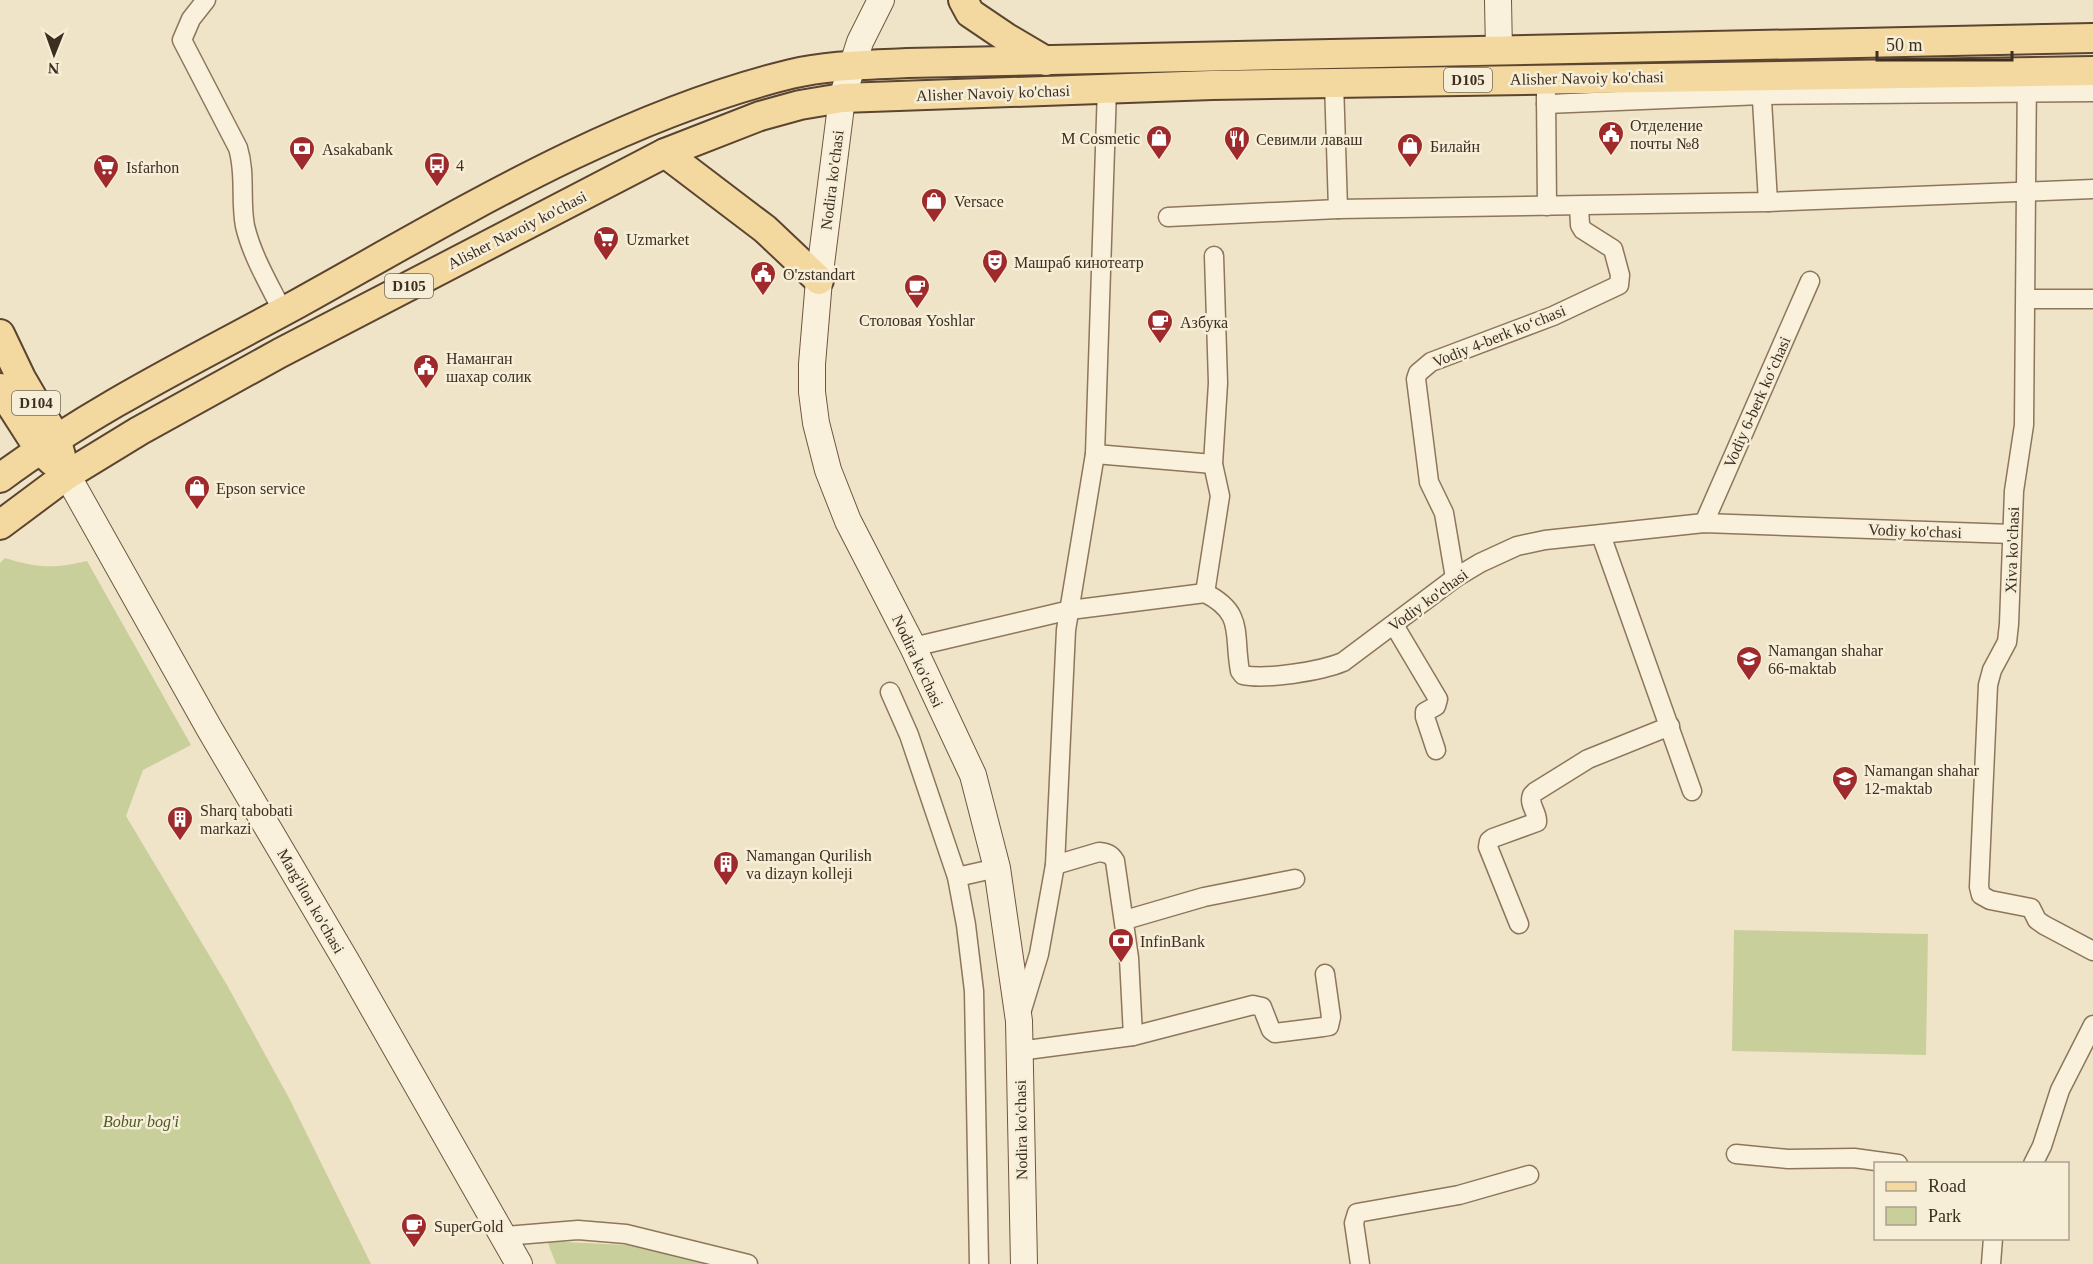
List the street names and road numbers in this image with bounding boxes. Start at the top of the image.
road number: D105 [1444,68,1492,92]
street label: Alisher Navoiy ko'chasi [1510,68,1665,89]
street label: Alisher Navoiy ko'chasi [916,82,1071,105]
street label: Nodira ko'chasi [817,129,847,231]
street label: Alisher Navoiy ko'chasi [445,187,590,273]
road number: D105 [385,274,433,298]
street label: Vodiy 4-berk koʻchasi [1430,301,1569,371]
street label: Vodiy 6-berk koʻchasi [1720,333,1795,471]
road number: D104 [12,391,60,415]
street label: Xiva ko'chasi [2002,506,2022,594]
street label: Vodiy ko'chasi [1868,521,1963,542]
street label: Vodiy ko'chasi [1385,565,1472,635]
street label: Nodira ko'chasi [889,612,947,710]
street label: Marg'ilon ko'chasi [273,846,348,957]
street label: Nodira ko'chasi [1012,1079,1030,1180]

